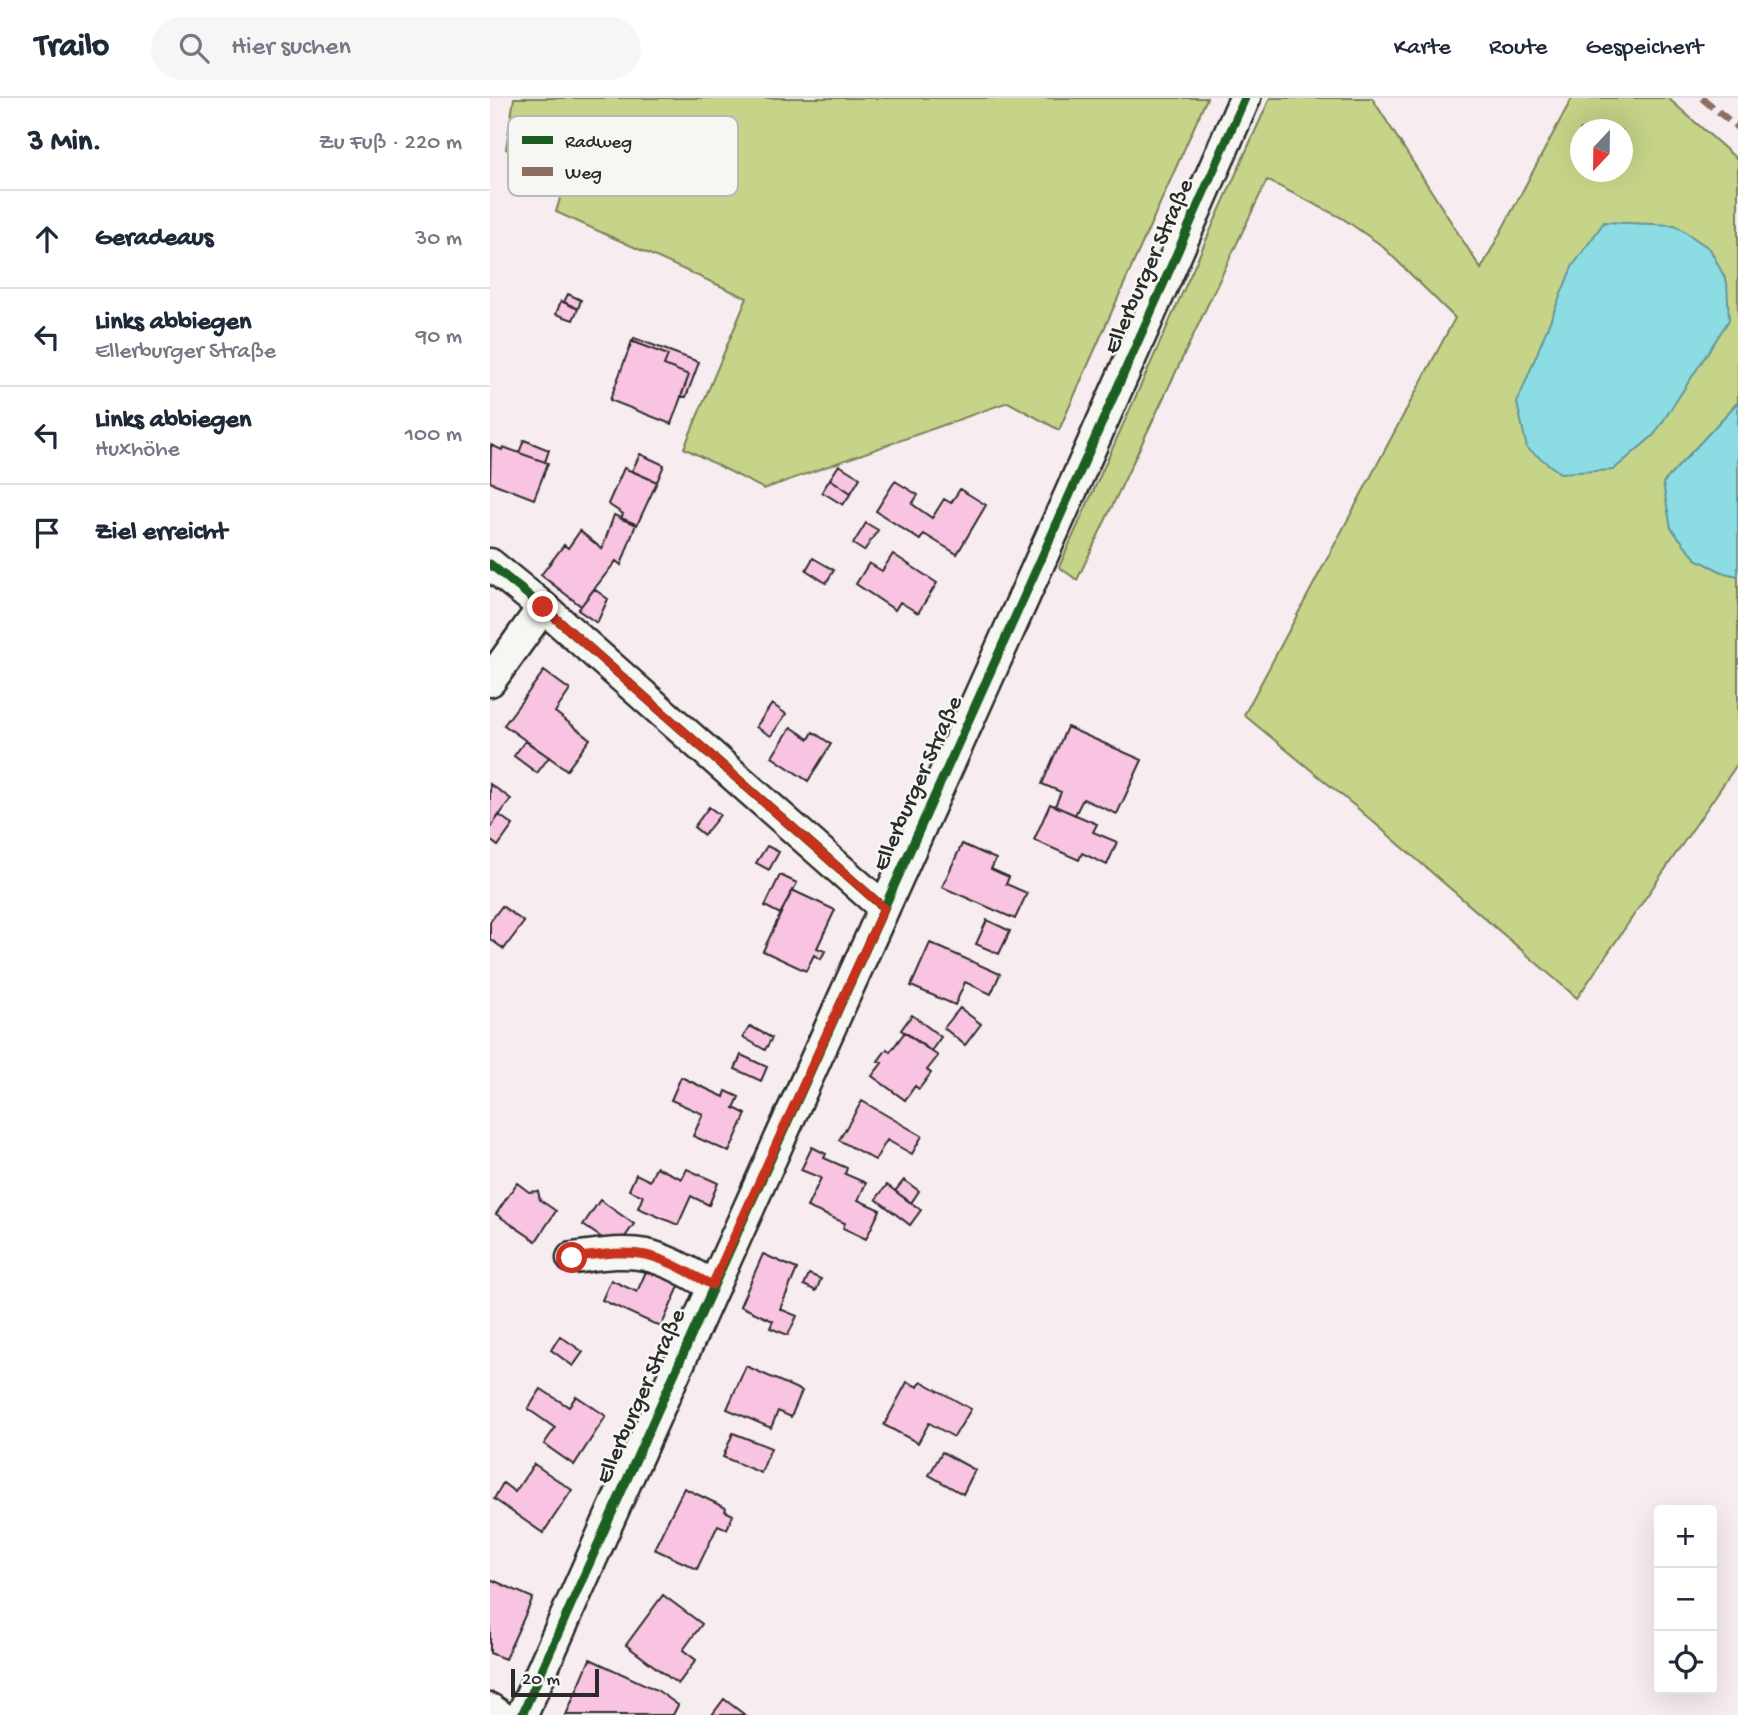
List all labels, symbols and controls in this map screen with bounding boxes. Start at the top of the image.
search box [151,17,641,80]
text: Trailo [35,29,109,67]
icon: search [175,29,213,67]
text: Hier suchen [231,33,351,64]
text: Karte [1394,34,1451,63]
text: Route [1489,34,1548,63]
text: Gespeichert [1586,34,1703,63]
legend [508,116,738,196]
north arrow [1570,119,1633,182]
text: 3 Min. [28,126,102,161]
text: Zu Fuß · 220 m [319,130,462,157]
text: Radweg [565,132,632,155]
text: Weg [565,163,602,186]
street label: Ellerburger Straße [1098,174,1202,359]
icon: ahead [28,220,66,258]
text: Geradeaus [95,224,213,255]
text: 30 m [415,226,462,253]
text: Links abbiegen [95,308,251,339]
icon: left [28,318,66,356]
text: 90 m [416,324,462,351]
text: Ellerburger Straße [95,339,276,366]
text: Links abbiegen [95,406,251,437]
icon: left [28,416,66,454]
text: 100 m [405,422,462,449]
text: Huxhöhe [95,437,180,464]
icon: arrive [28,514,66,552]
text: Ziel erreicht [95,518,227,549]
route end [527,591,558,622]
street label: Ellerburger Straße [867,691,971,876]
route start [556,1242,587,1273]
street label: Ellerburger Straße [590,1304,694,1489]
map controls [1654,1505,1717,1694]
button: + [1654,1505,1717,1568]
button: − [1654,1568,1717,1631]
button: locate [1654,1631,1717,1694]
scale bar [511,1666,598,1698]
text: 20 m [522,1669,560,1692]

